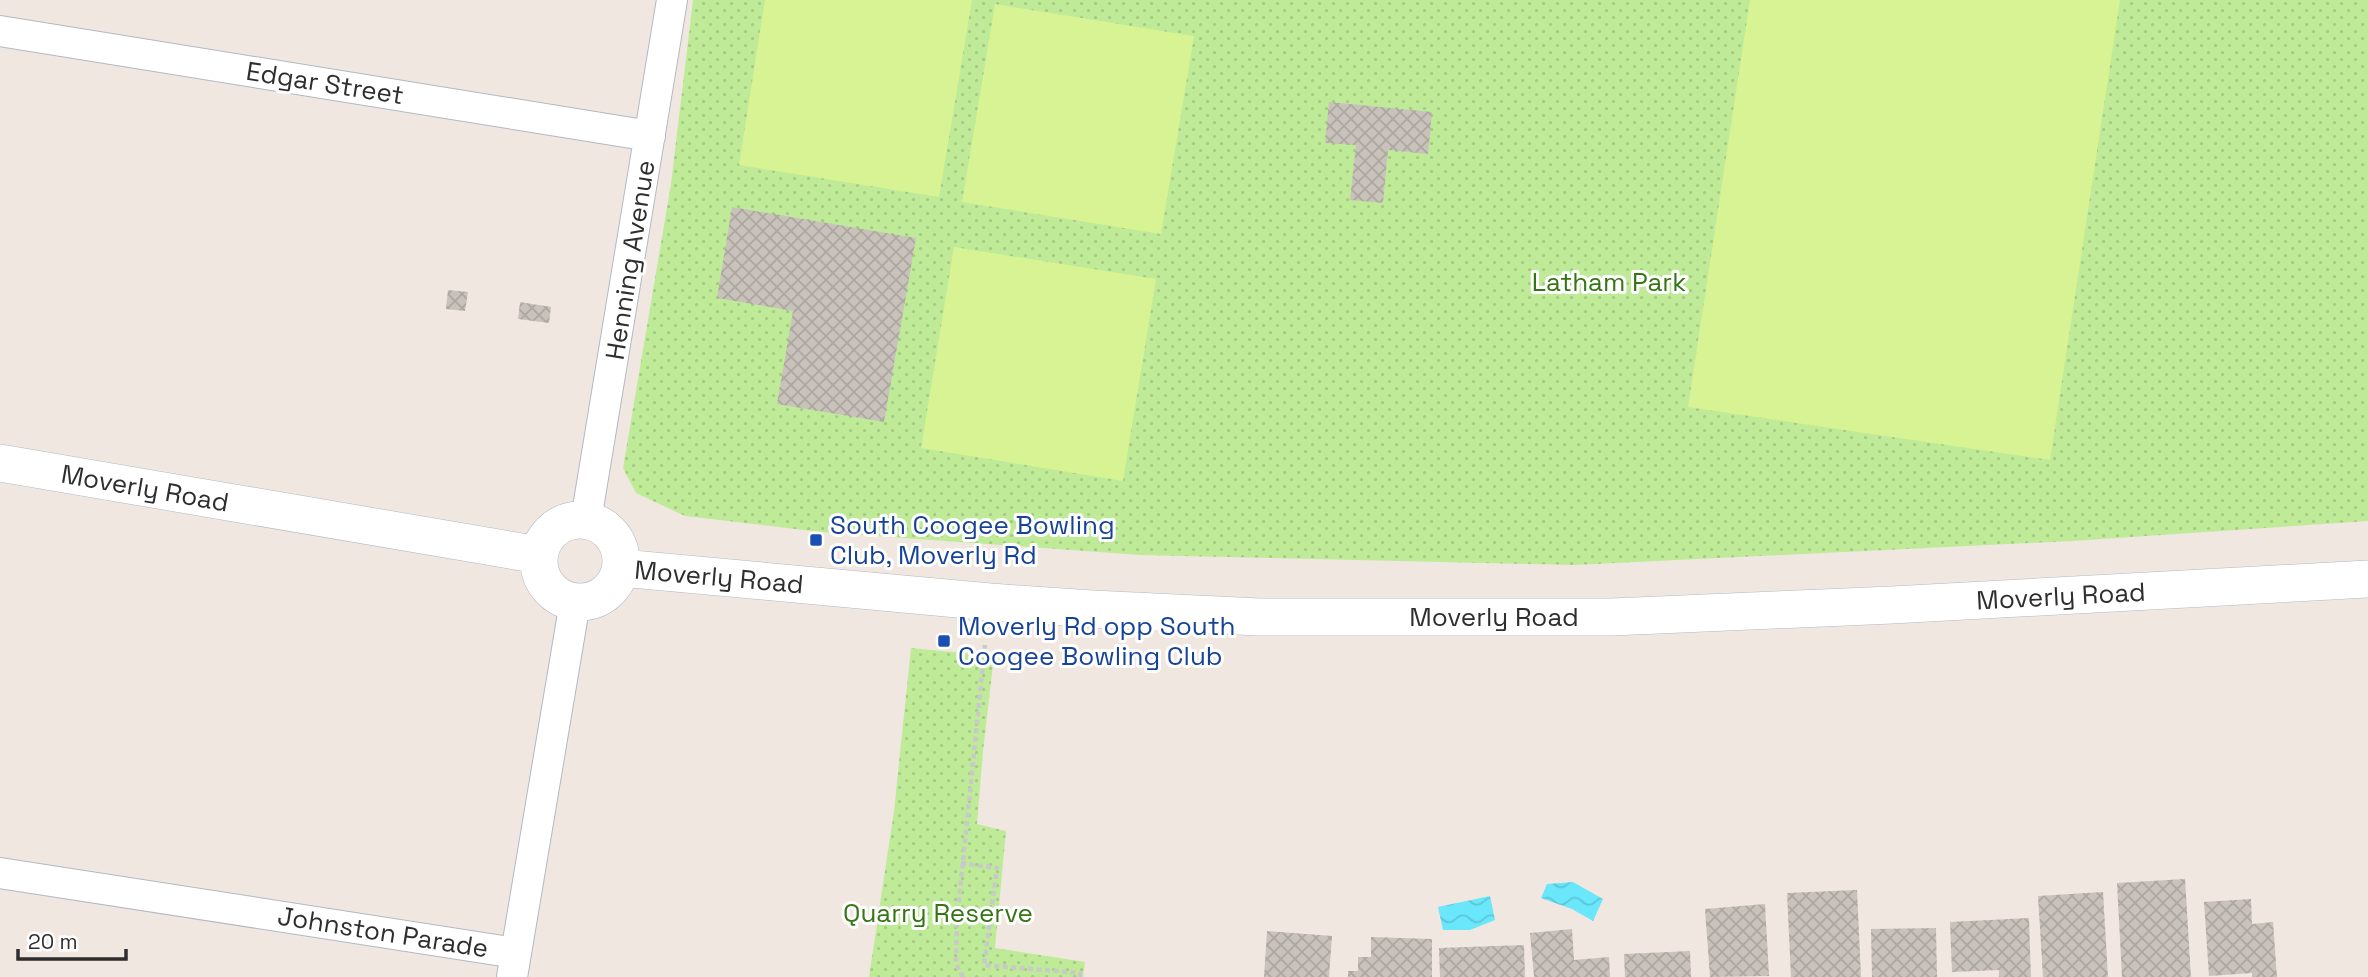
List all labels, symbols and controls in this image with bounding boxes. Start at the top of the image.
street label: Edgar Street [244,54,406,112]
street label: Henning Avenue [597,158,663,362]
park label: Latham Park [1532,265,1686,299]
street label: Moverly Road [59,457,231,519]
place label: South Coogee Bowling Club, Moverly Rd [830,508,1115,572]
marker: South Coogee Bowling Club, Moverly Rd [808,532,824,548]
street label: Moverly Road [633,553,805,601]
street label: Moverly Road [1975,575,2147,617]
street label: Moverly Road [1409,600,1579,634]
place label: Moverly Rd opp South Coogee Bowling Club [958,609,1236,673]
marker: Moverly Rd opp South Coogee Bowling Club [936,633,952,649]
park label: Quarry Reserve [843,896,1033,930]
street label: Johnston Parade [275,899,491,965]
scale bar [18,918,126,962]
text: 20 m [28,928,78,955]

